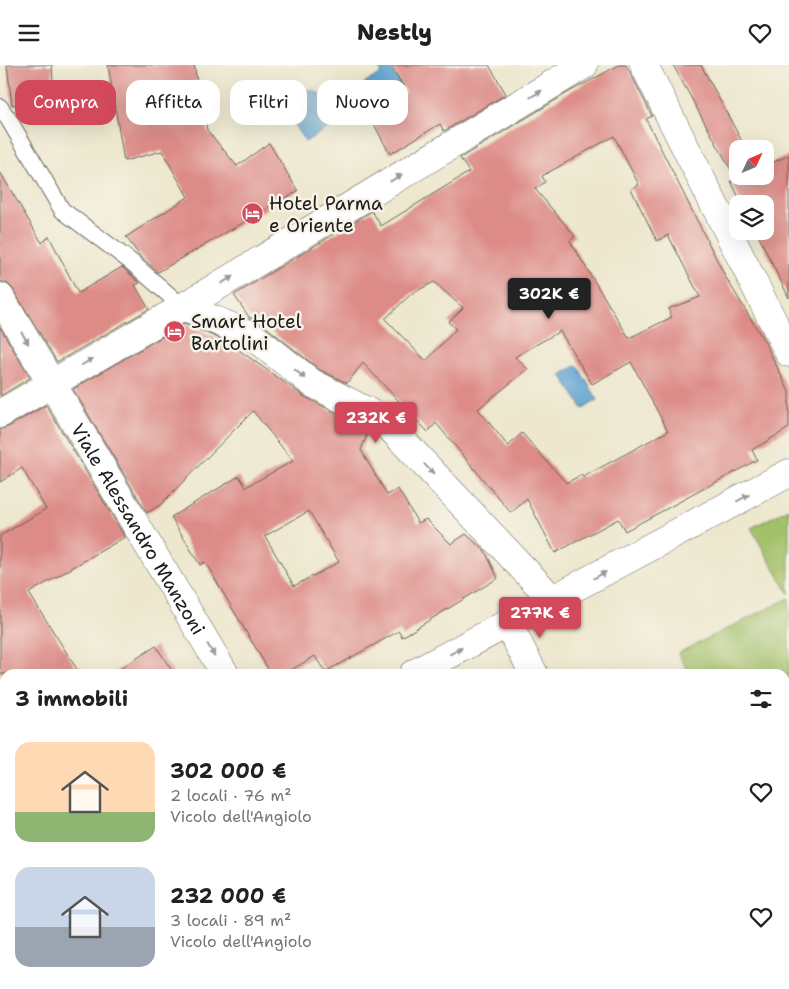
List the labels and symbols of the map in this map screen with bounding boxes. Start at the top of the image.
one-way arrow [529,90,542,99]
north arrow [729,140,774,185]
one-way arrow [390,173,403,182]
place label: Hotel Parma e Oriente [269,191,383,238]
hotel icon: Hotel Parma e Oriente [241,202,265,226]
one-way arrow [221,275,234,284]
pin: 302K € [508,277,590,320]
place label: Smart Hotel Bartolini [191,309,302,356]
hotel icon: Smart Hotel Bartolini [163,320,187,344]
one-way arrow [21,332,30,345]
one-way arrow [81,358,94,367]
one-way arrow [293,368,306,379]
pin: 232K € [335,401,417,444]
street label: Viale Alessandro Manzoni [65,419,211,640]
one-way arrow [423,463,435,475]
one-way arrow [736,494,750,502]
one-way arrow [593,570,606,579]
pin: 277K € [499,597,581,639]
one-way arrow [207,644,216,657]
one-way arrow [449,647,464,655]

